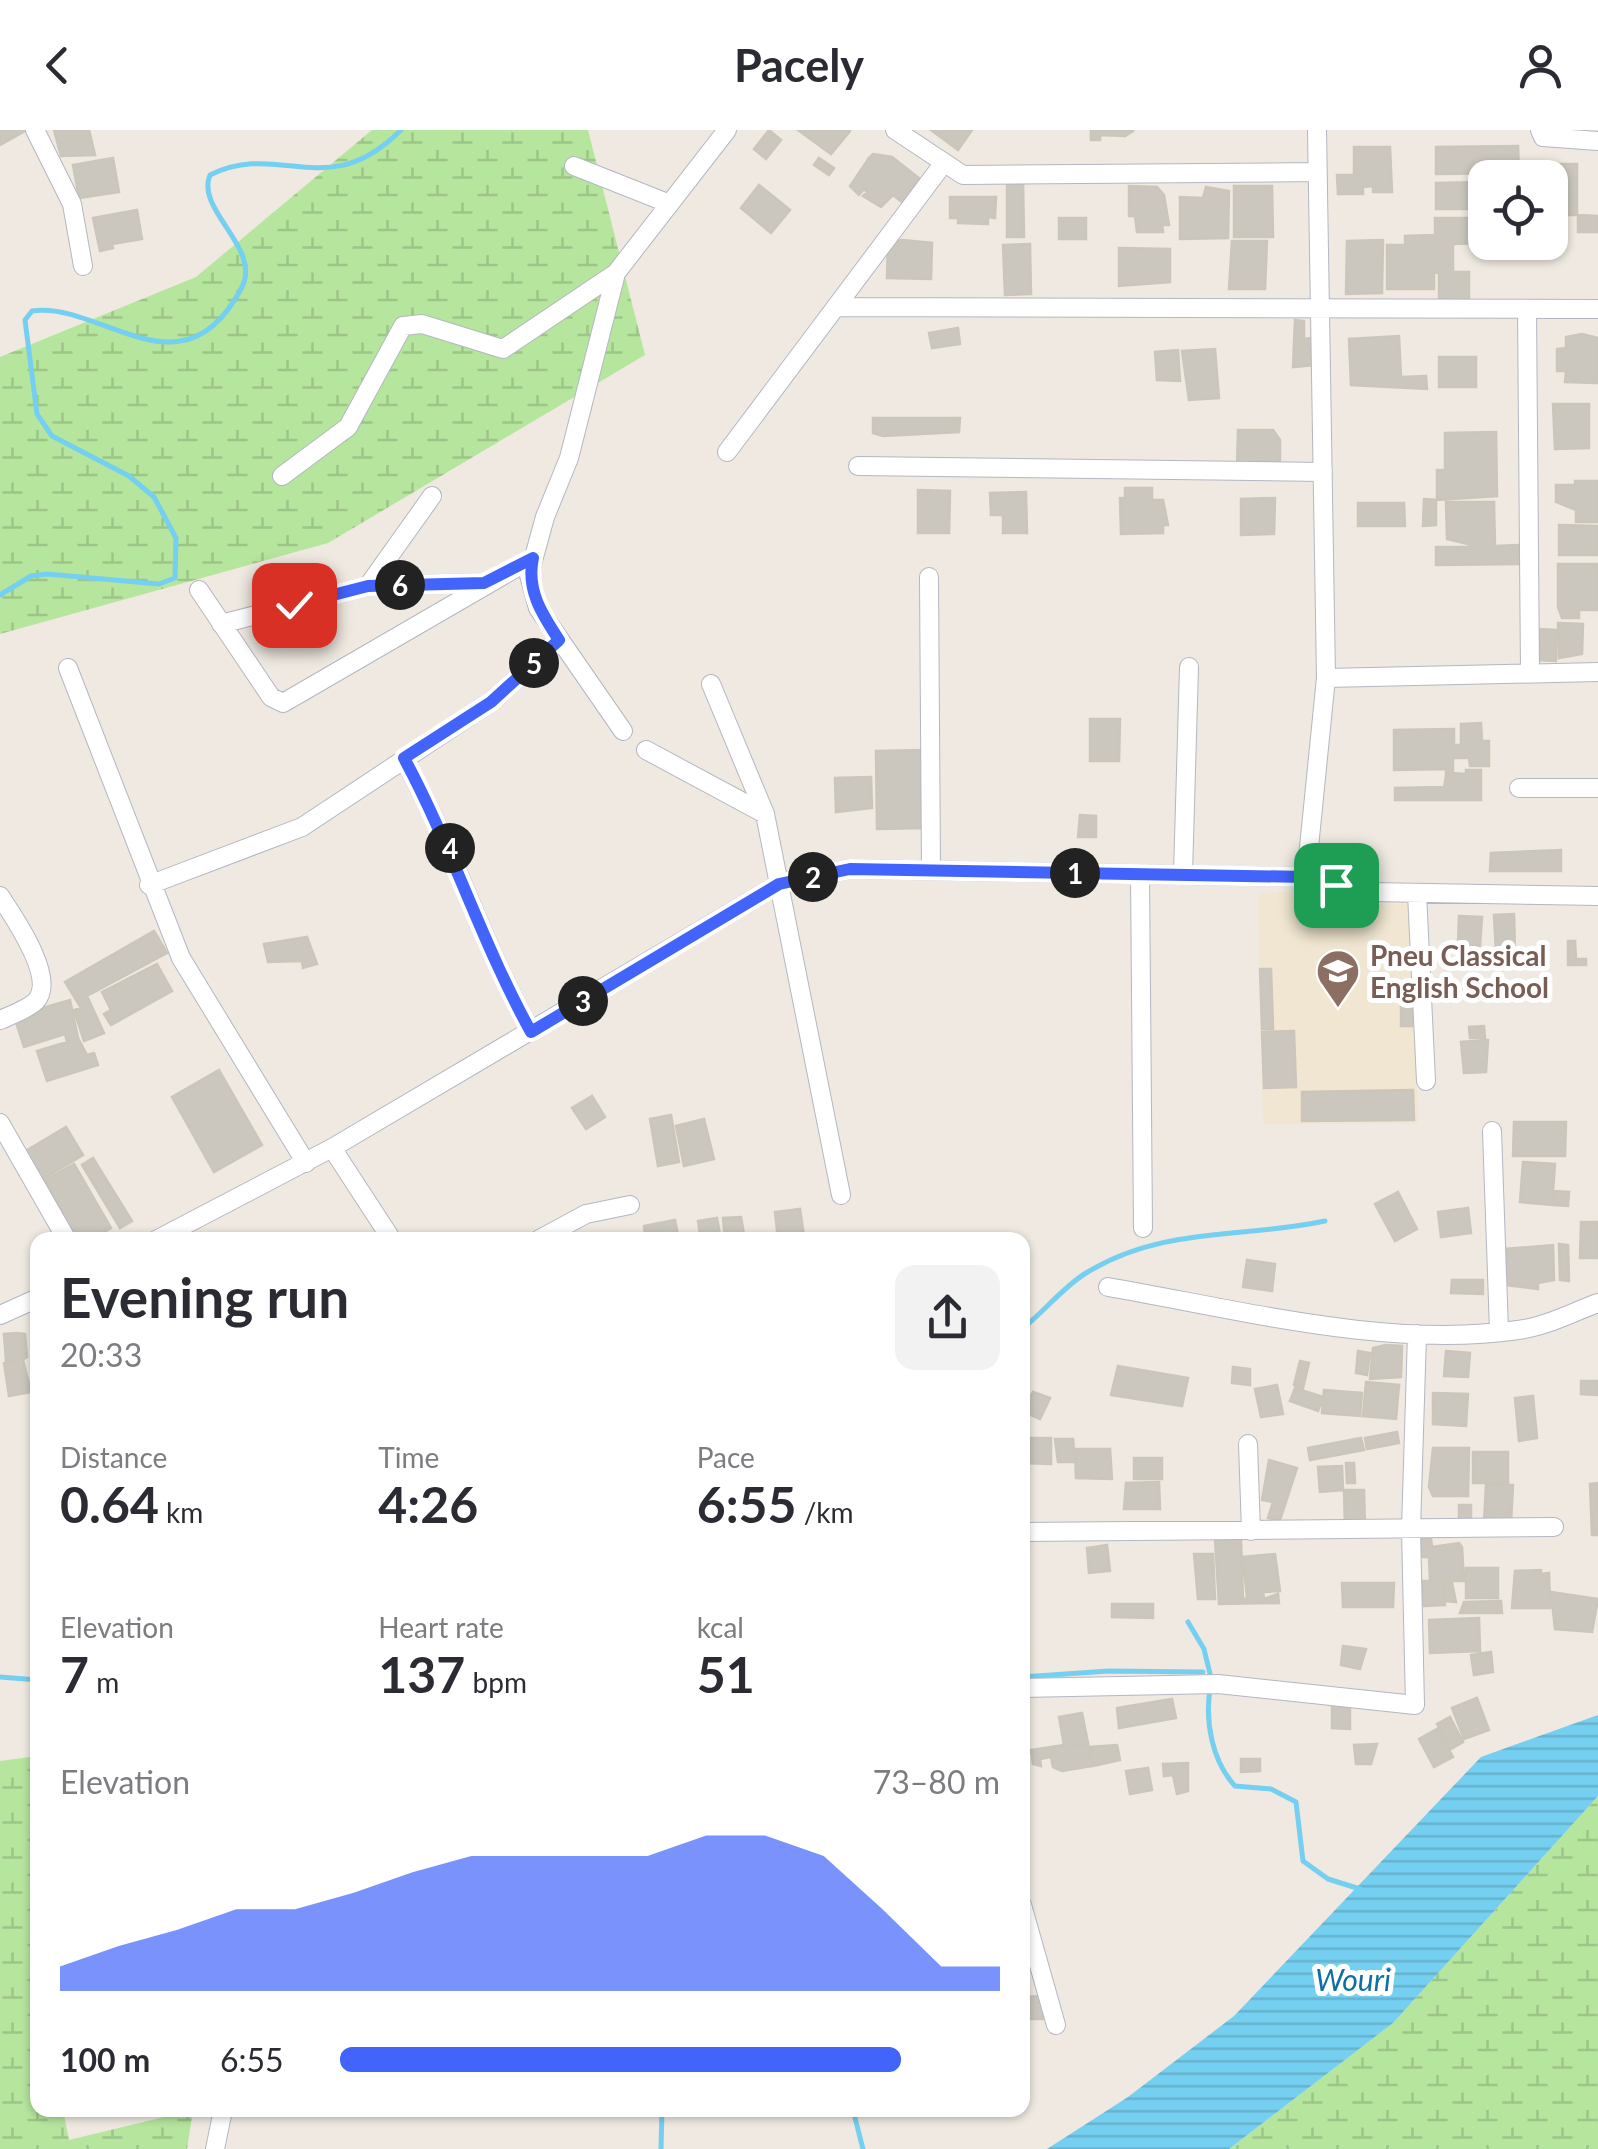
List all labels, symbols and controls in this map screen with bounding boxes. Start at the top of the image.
icon: back [30,38,85,93]
text: Pacely [734,38,864,92]
icon: person [1513,38,1568,93]
map controls [1468,160,1568,260]
button: locate [1468,160,1568,260]
pin: 6 [375,560,425,610]
pin [252,563,337,648]
text: 6 [392,568,408,602]
icon: check [267,578,322,633]
pin: 5 [509,638,559,688]
text: 5 [526,646,542,680]
pin: 4 [425,823,475,873]
text: 4 [442,831,458,865]
pin [1294,843,1379,928]
pin: 1 [1050,848,1100,898]
pin: 2 [788,852,838,902]
text: 1 [1067,856,1083,890]
icon: arrive [1309,858,1364,913]
text: 2 [805,860,821,894]
place label: Pneu Classical English School [1370,938,1549,1004]
school or university icon: Pneu Classical English School [1315,948,1361,1009]
pin: 3 [558,976,608,1026]
text: 3 [575,984,591,1018]
text: Evening run [60,1264,349,1330]
button: share [895,1265,1000,1370]
text: 20:33 [60,1335,142,1374]
text: Distance [60,1440,167,1474]
text: Time [378,1440,439,1474]
text: Pace [697,1440,755,1474]
text: 0.64 [60,1474,159,1534]
text: 4:26 [378,1474,478,1534]
text: 6:55 [697,1474,797,1534]
text: km [159,1495,203,1529]
text: /km [797,1495,854,1529]
text: Elevation [60,1610,174,1644]
text: Heart rate [378,1610,504,1644]
text: kcal [697,1610,744,1644]
text: 7 [60,1644,89,1704]
text: 137 [378,1644,465,1704]
text: 51 [697,1644,755,1704]
text: m [89,1665,119,1699]
text: bpm [465,1665,527,1699]
text: Elevation [60,1762,190,1801]
text: 73–80 m [873,1762,1000,1801]
water label: Wouri [1315,1961,1391,1997]
text: 100 m [60,2040,150,2079]
text: 6:55 [220,2040,284,2079]

